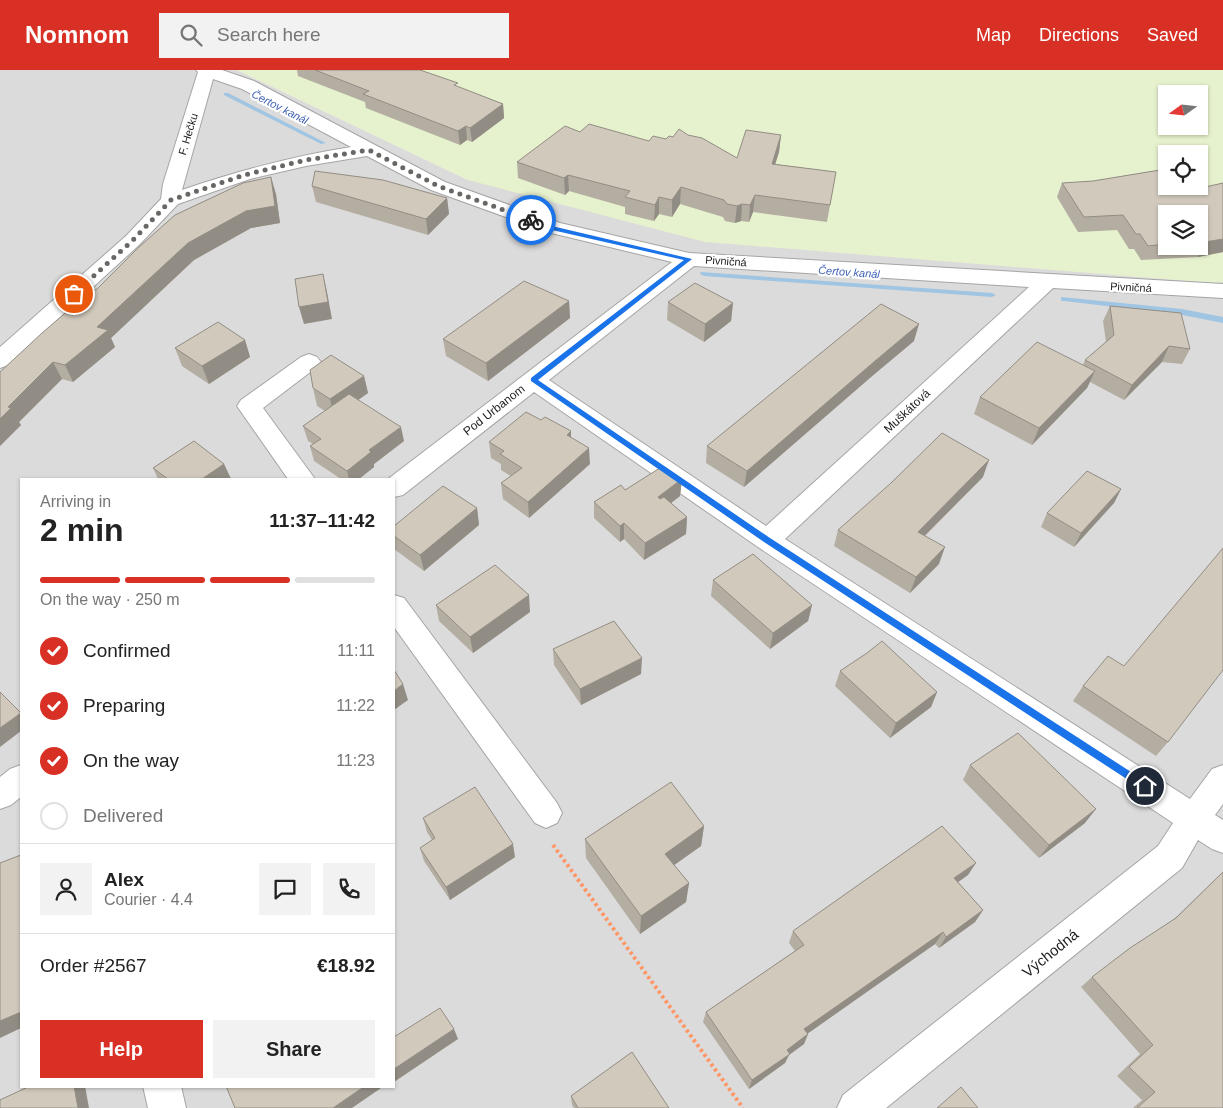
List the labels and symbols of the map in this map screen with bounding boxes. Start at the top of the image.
north arrow [1158,85,1208,135]
water label: Čertov kanál [250,88,311,127]
street label: F. Hečku [176,112,200,156]
courier [506,195,556,245]
street label: Pivničná [705,254,748,268]
water label: Čertov kanál [818,264,881,280]
pin [53,273,95,315]
street label: Pivničná [1110,280,1153,294]
street label: Pod Urbanom [461,382,527,438]
street label: Muškátová [881,386,933,436]
pin [1124,765,1166,807]
street label: Východná [1019,925,1082,981]

